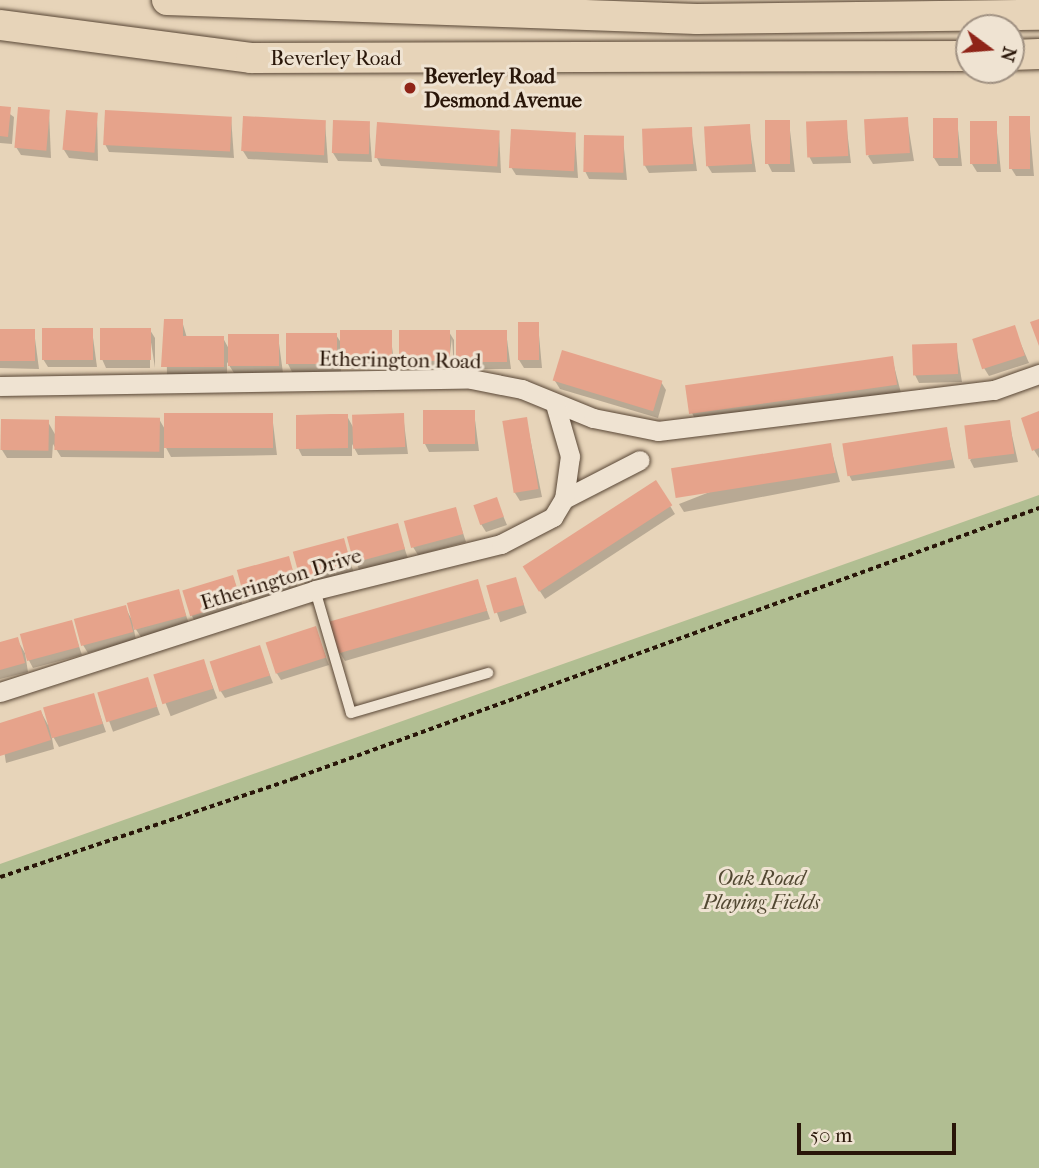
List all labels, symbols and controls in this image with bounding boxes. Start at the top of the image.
north arrow [955,14,1025,84]
text: N [996,44,1021,64]
street label: Beverley Road [270,45,402,71]
place label: Beverley Road Desmond Avenue [424,63,582,113]
marker: Beverley Road Desmond Avenue [402,80,418,96]
street label: Etherington Road [318,346,482,374]
street label: Etherington Drive [197,543,365,615]
park label: Oak Road Playing Fields [702,865,820,915]
scale bar [801,1108,960,1152]
text: 50 m [810,1123,853,1147]

